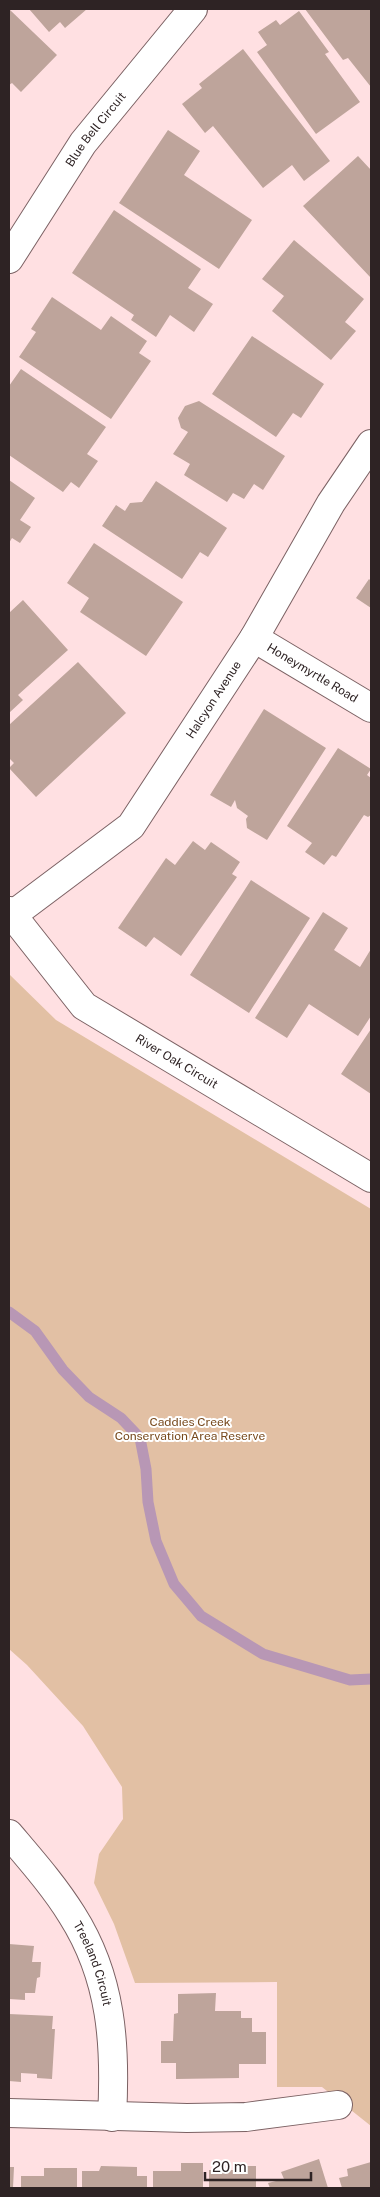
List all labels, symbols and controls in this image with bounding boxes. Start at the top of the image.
street label: Blue Bell Circuit [63,89,129,169]
street label: Honeymyrtle Road [264,640,360,705]
street label: Halcyon Avenue [183,658,244,741]
street label: River Oak Circuit [133,1031,221,1092]
park label: Caddies Creek Conservation Area Reserve [115,1415,266,1443]
street label: Treeland Circuit [70,1919,114,2007]
scale bar [205,2150,311,2182]
text: 20 m [212,2158,247,2175]

